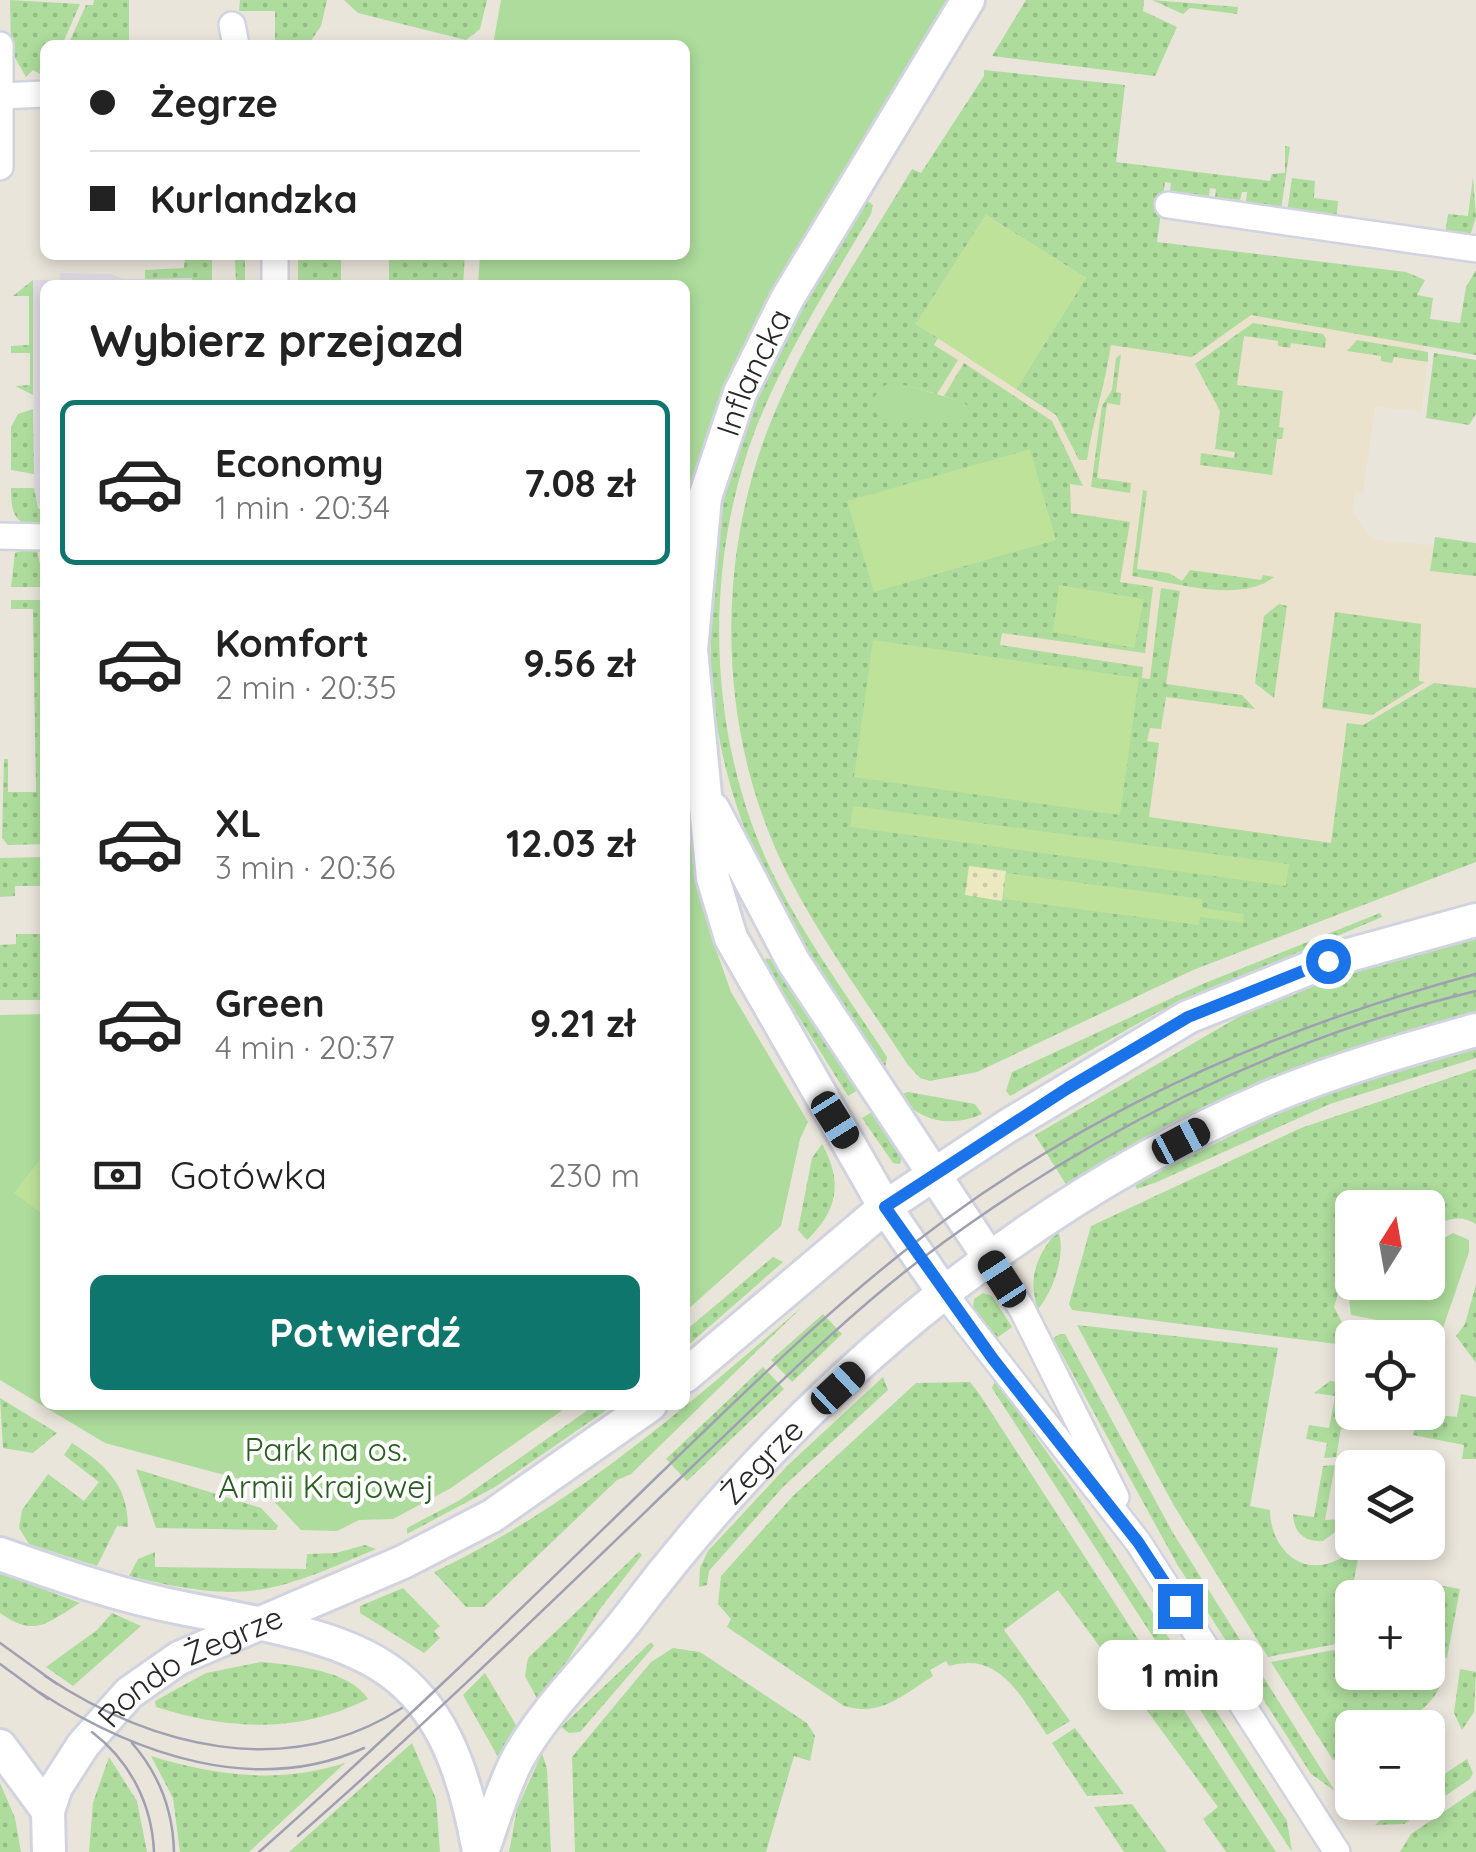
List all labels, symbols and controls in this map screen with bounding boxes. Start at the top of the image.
text: Żegrze [150,79,278,127]
text: Kurlandzka [150,175,358,223]
street label: Inflancka [707,302,799,441]
text: Wybierz przejazd [90,312,464,368]
icon: car [95,438,185,528]
text: Economy [215,439,384,487]
text: 7.08 zł [524,459,635,507]
text: 1 min · 20:34 [215,487,390,527]
icon: car [95,618,185,708]
text: Komfort [215,619,369,667]
text: 9.56 zł [523,639,635,687]
text: 2 min · 20:35 [215,667,397,707]
icon: car [95,798,185,888]
text: XL [215,799,261,847]
text: 12.03 zł [506,819,635,867]
text: 3 min · 20:36 [215,847,395,887]
route start [1306,939,1351,984]
icon: car [95,978,185,1068]
text: Green [215,979,325,1027]
text: 9.21 zł [530,999,635,1047]
text: 4 min · 20:37 [215,1027,395,1067]
car [806,1087,864,1153]
car [1147,1114,1215,1168]
icon: cash [90,1148,145,1203]
text: Gotówka [170,1151,327,1199]
text: 230 m [549,1155,640,1195]
north arrow [1335,1190,1445,1300]
map controls [1335,1190,1445,1820]
car [973,1246,1031,1312]
button: Potwierdź [90,1275,640,1390]
button: locate [1335,1320,1445,1430]
car [806,1357,870,1419]
street label: Żegrze [711,1409,811,1512]
park label: Park na os. Armii Krajowej [218,1429,434,1506]
button: layers [1335,1450,1445,1560]
button: + [1335,1580,1445,1690]
route end [1158,1584,1203,1629]
street label: Rondo Żegrze [88,1596,289,1735]
callout: 1 min [1098,1641,1262,1711]
text: 1 min [1142,1655,1219,1695]
button: − [1335,1710,1445,1820]

